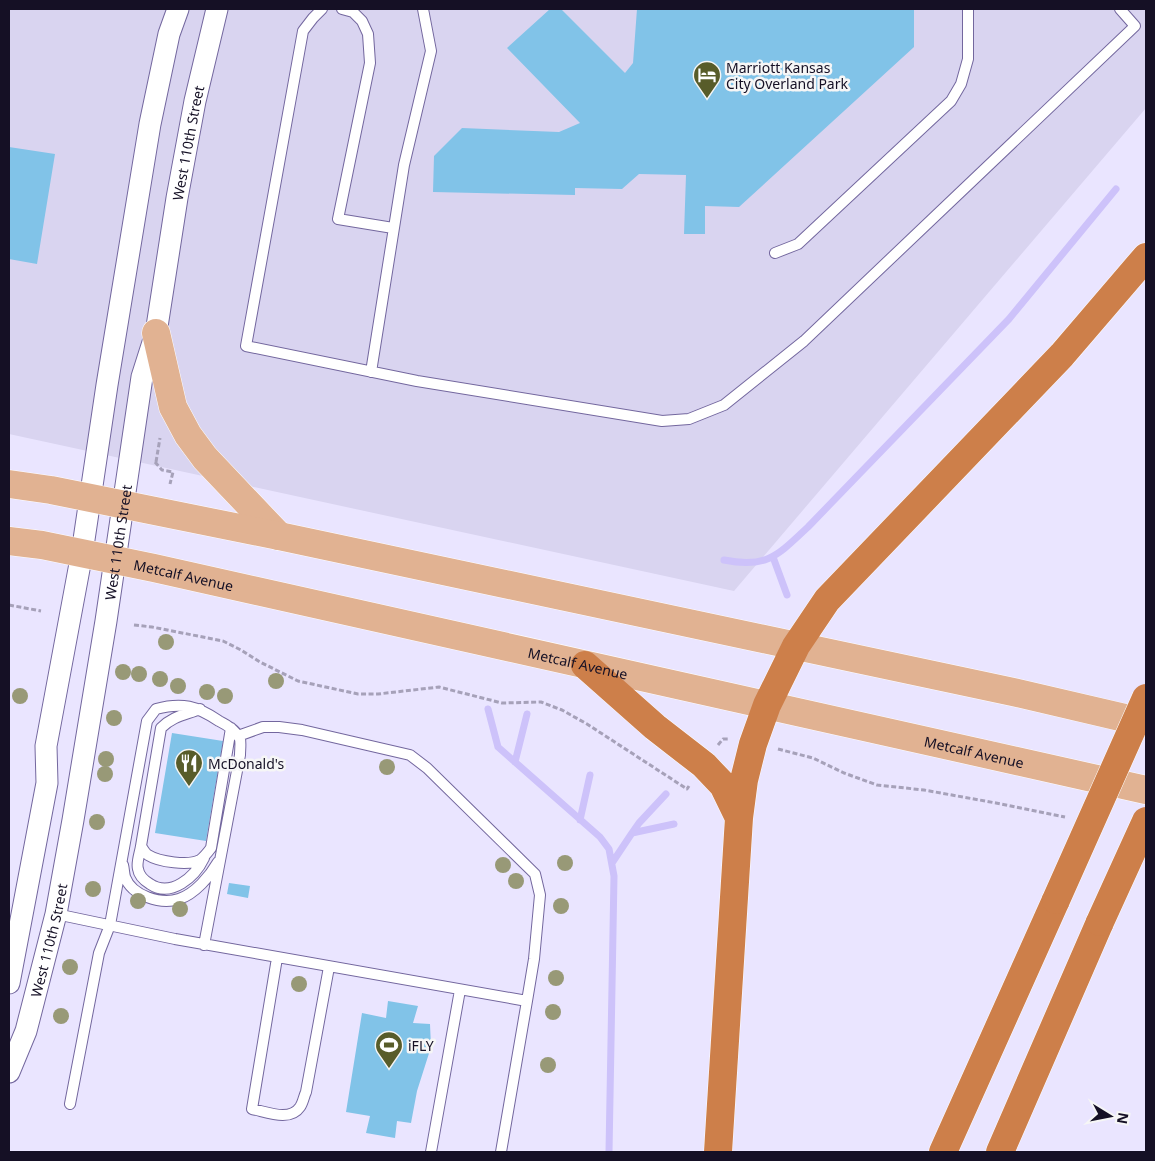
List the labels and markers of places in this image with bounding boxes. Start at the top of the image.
place label: Marriott Kansas City Overland Park [726,58,848,93]
hotel icon: Marriott Kansas City Overland Park [692,60,722,99]
restaurant icon: McDonald's [174,748,204,787]
place label: McDonald's [208,754,285,773]
sports icon: iFLY [374,1030,404,1069]
place label: iFLY [408,1036,434,1055]

